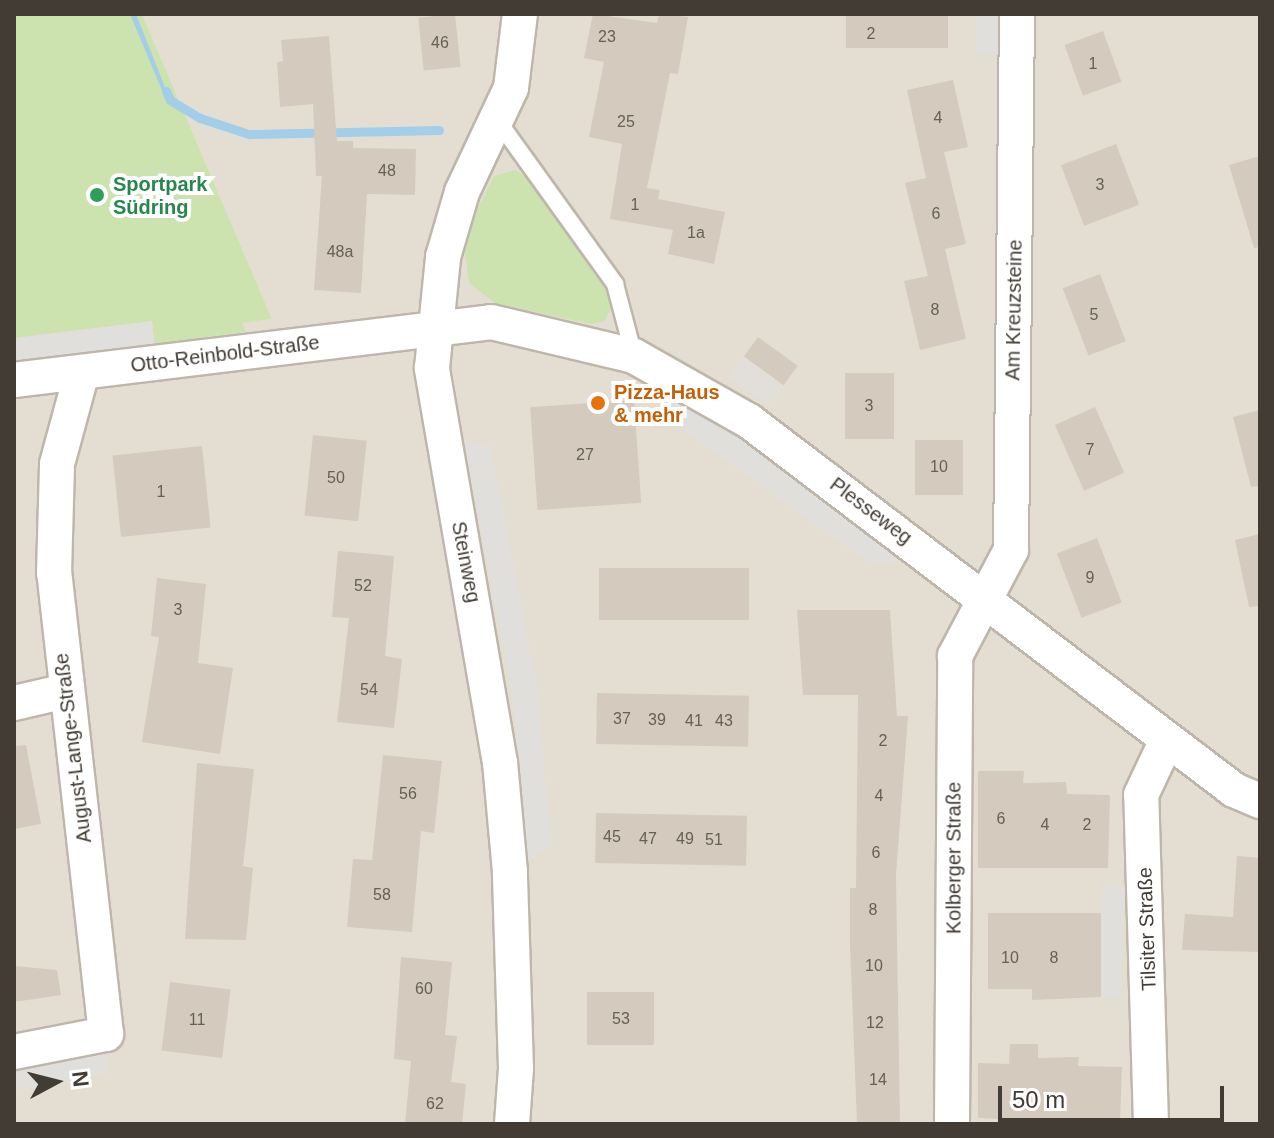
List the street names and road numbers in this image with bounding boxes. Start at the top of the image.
street label: Am Kreuzsteine [1001,239,1027,381]
street label: Otto-Reinbold-Straße [129,331,321,377]
street label: Plesseweg [825,472,917,550]
street label: Steinweg [446,519,486,605]
street label: August-Lange-Straße [49,652,97,844]
street label: Kolberger Straße [942,782,966,934]
street label: Tilsiter Straße [1133,867,1161,991]

